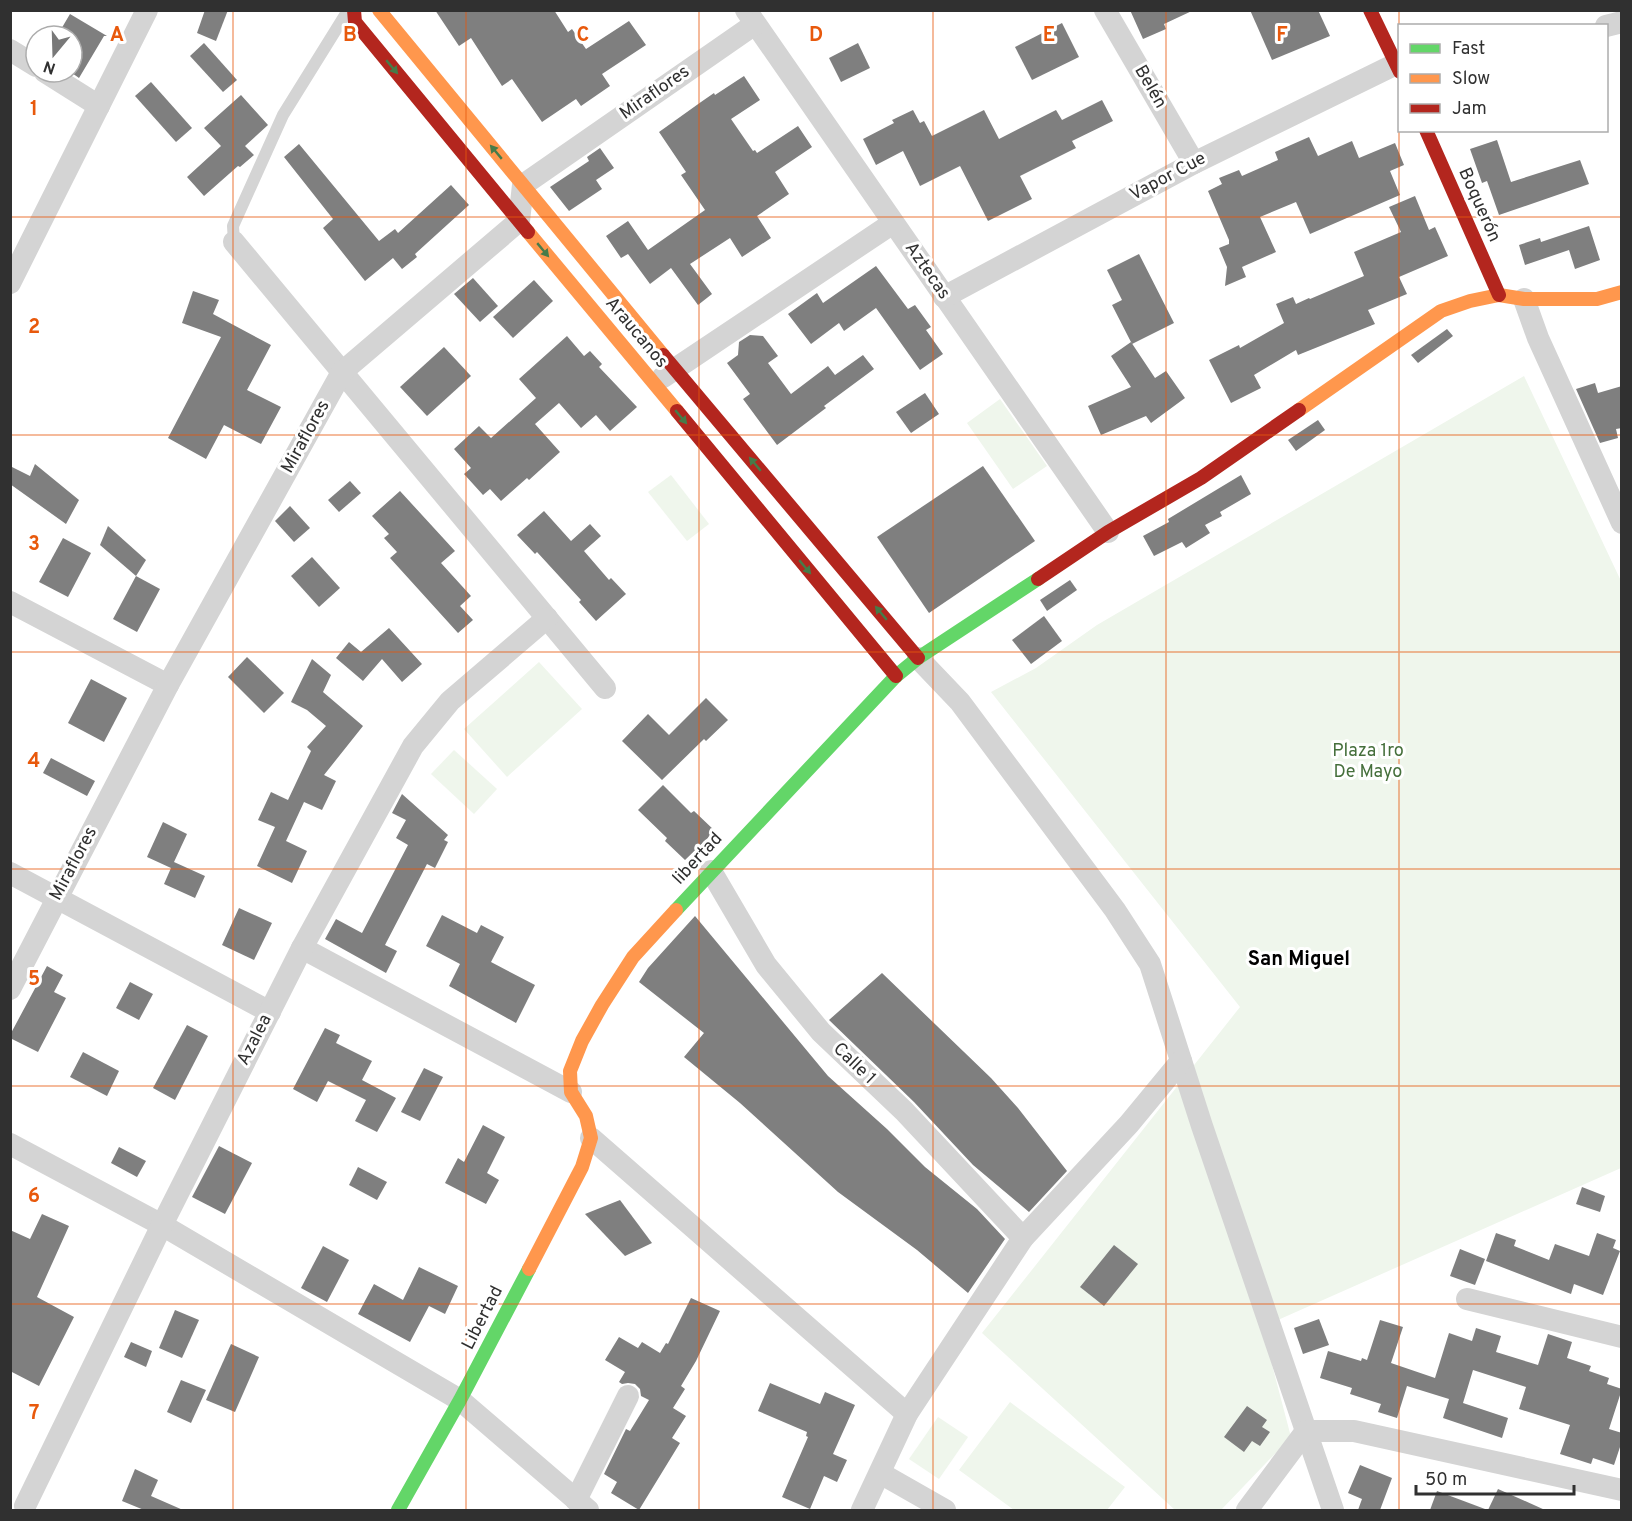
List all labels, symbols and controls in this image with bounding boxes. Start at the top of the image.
text: A [110,23,124,49]
text: B [343,23,357,49]
text: C [577,23,589,49]
text: D [809,23,823,49]
text: E [1043,23,1055,49]
text: F [1276,23,1288,49]
north arrow [24,24,84,84]
legend [1398,24,1608,132]
text: Fast [1452,38,1485,61]
text: N [41,55,58,78]
one-way arrow [386,59,399,75]
street label: Miraflores [616,61,694,125]
street label: Belén [1128,61,1172,113]
text: Slow [1452,68,1490,91]
text: 1 [30,97,38,123]
text: Jam [1452,98,1487,121]
one-way arrow [491,145,503,160]
street label: Vapor Cue [1126,147,1210,207]
street label: Boquerón [1452,164,1506,246]
street label: Aztecas [899,238,955,304]
one-way arrow [537,242,550,258]
street label: Araucanos [600,293,672,373]
text: 2 [28,315,40,341]
street label: Miraflores [276,396,336,478]
one-way arrow [674,409,687,424]
one-way arrow [749,457,762,472]
text: 3 [28,532,40,558]
one-way arrow [799,559,812,575]
one-way arrow [874,605,887,621]
park label: Plaza 1ro De Mayo [1332,740,1404,784]
text: 4 [28,749,40,775]
street label: Miraflores [45,823,103,905]
street label: libertad [668,828,728,890]
district label: San Miguel [1248,947,1350,973]
text: 5 [28,967,40,993]
street label: Azalea [232,1010,278,1070]
street label: Calle 1 [828,1038,880,1090]
text: 6 [28,1184,40,1210]
street label: Libertad [457,1282,509,1354]
text: 7 [29,1401,39,1427]
scale bar [1416,1458,1574,1496]
text: 50 m [1425,1469,1467,1492]

